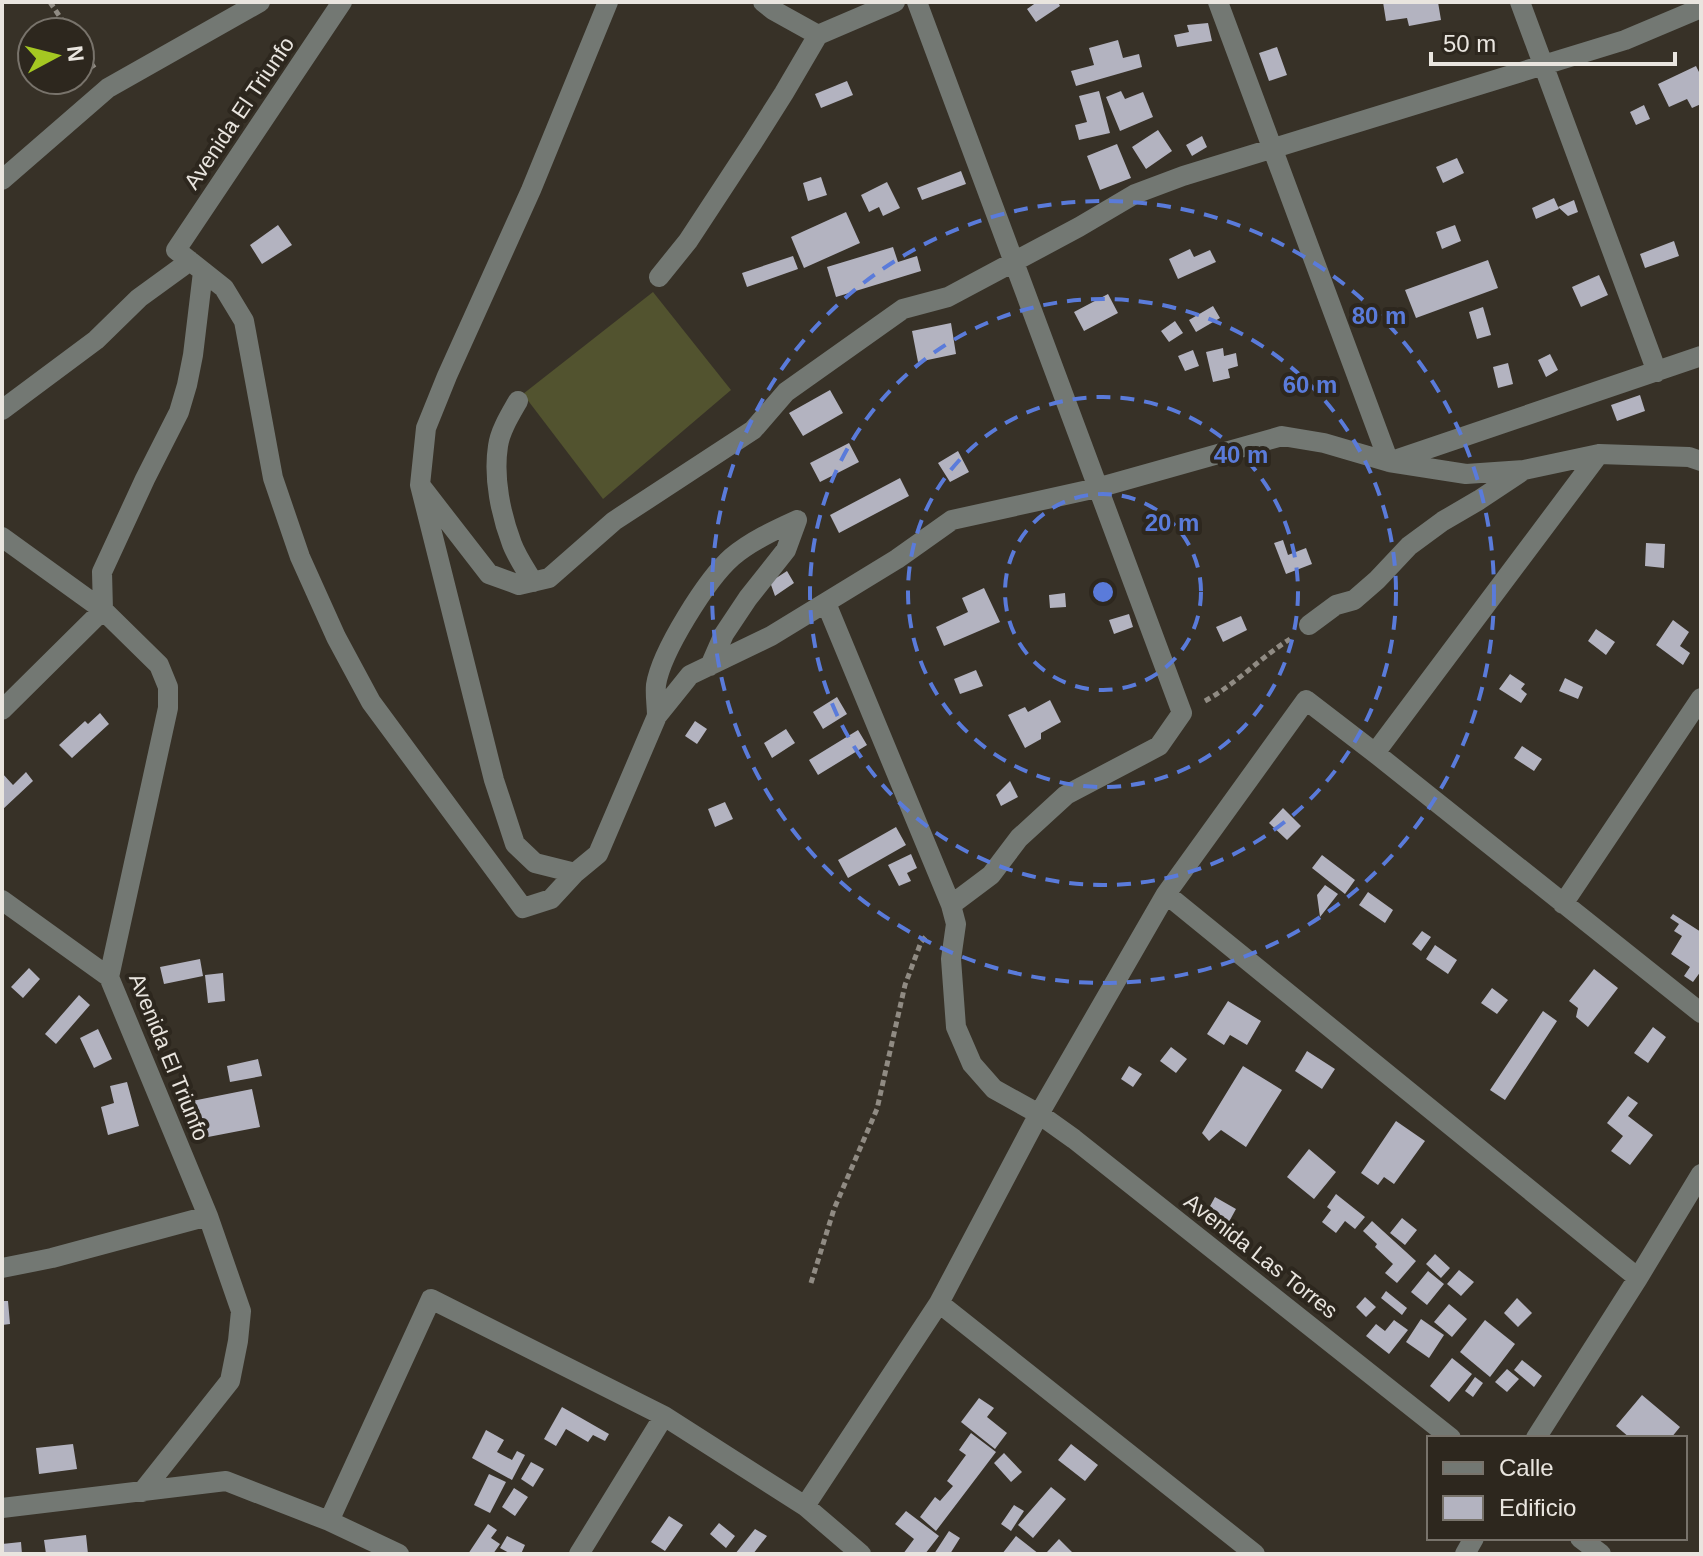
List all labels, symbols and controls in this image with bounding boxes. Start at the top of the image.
north arrow [16,16,96,96]
scale bar [1431,16,1675,66]
text: 50 m [1443,30,1496,57]
street label: Avenida El Triunfo [179,32,299,194]
text: N [62,44,89,63]
text: 80 m [1352,302,1406,329]
text: 60 m [1283,371,1337,398]
text: 40 m [1214,441,1268,468]
text: 20 m [1145,509,1199,536]
centre of rings [1089,578,1117,606]
street label: Avenida El Triunfo [124,970,214,1144]
street label: Avenida Las Torres [1179,1188,1343,1324]
legend [1427,1436,1687,1540]
text: Calle [1499,1454,1554,1481]
text: Edificio [1499,1494,1576,1521]

